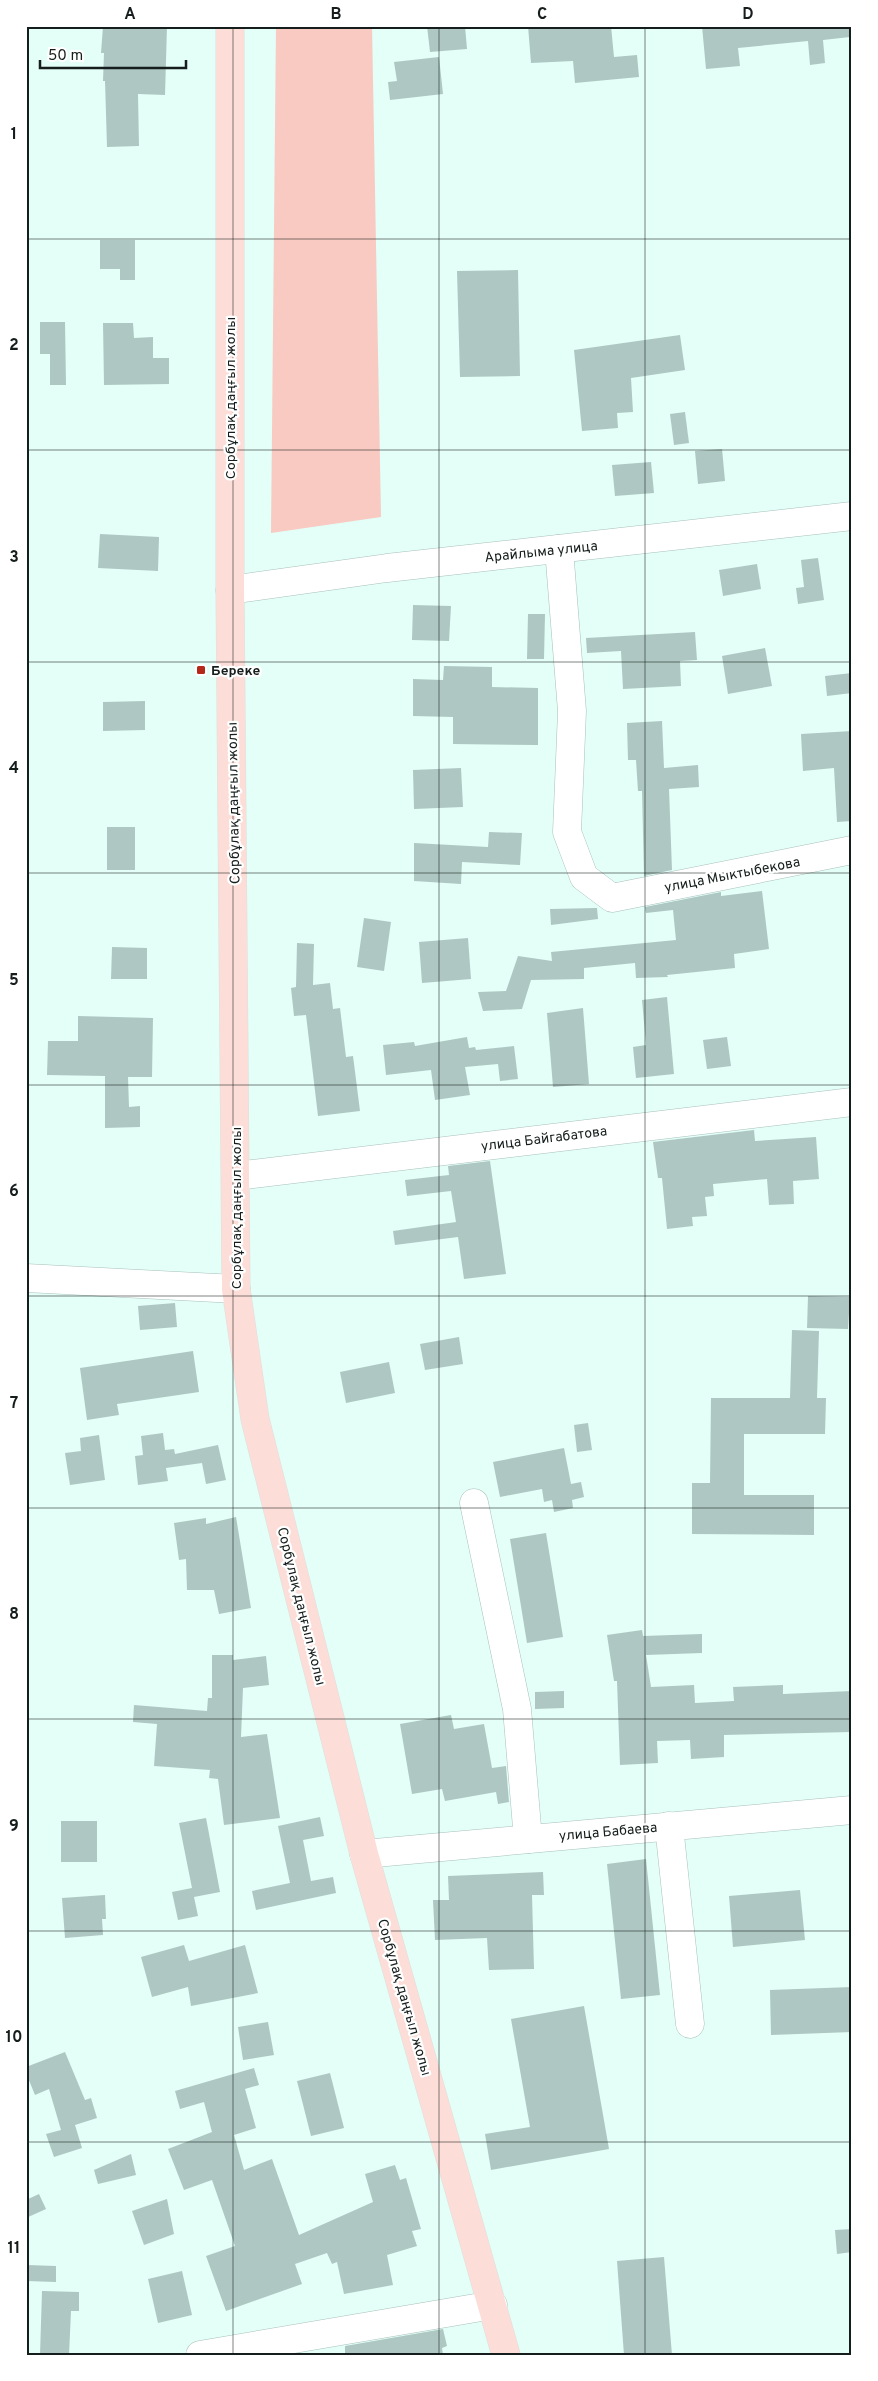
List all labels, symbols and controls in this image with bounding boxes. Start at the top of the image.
text: A [124,5,136,25]
text: B [330,5,342,25]
text: C [537,5,547,25]
text: D [742,5,754,25]
scale bar [40,38,186,70]
text: 50 m [48,47,83,66]
text: 1 [11,125,17,145]
street label: Сорбұлақ даңғыл жолы [223,317,240,479]
text: 2 [9,336,19,356]
street label: Арайлыма улица [484,538,598,567]
text: 3 [9,548,19,568]
place label: Береке [211,663,261,680]
marker: Береке [195,664,207,676]
street label: Сорбұлақ даңғыл жолы [225,722,244,884]
text: 4 [9,759,19,779]
street label: улица Мыктыбекова [663,854,802,897]
text: 5 [9,971,19,991]
street label: улица Байгабатова [480,1123,608,1156]
street label: Сорбұлақ даңғыл жолы [229,1127,246,1289]
text: 6 [9,1182,19,1202]
text: 7 [10,1394,18,1414]
street label: Сорбұлақ даңғыл жолы [273,1526,328,1687]
text: 8 [9,1605,19,1625]
text: 9 [9,1817,19,1837]
street label: улица Бабаева [558,1820,658,1845]
street label: Сорбұлақ даңғыл жолы [373,1917,434,2078]
text: 10 [6,2028,22,2048]
text: 11 [8,2239,20,2259]

